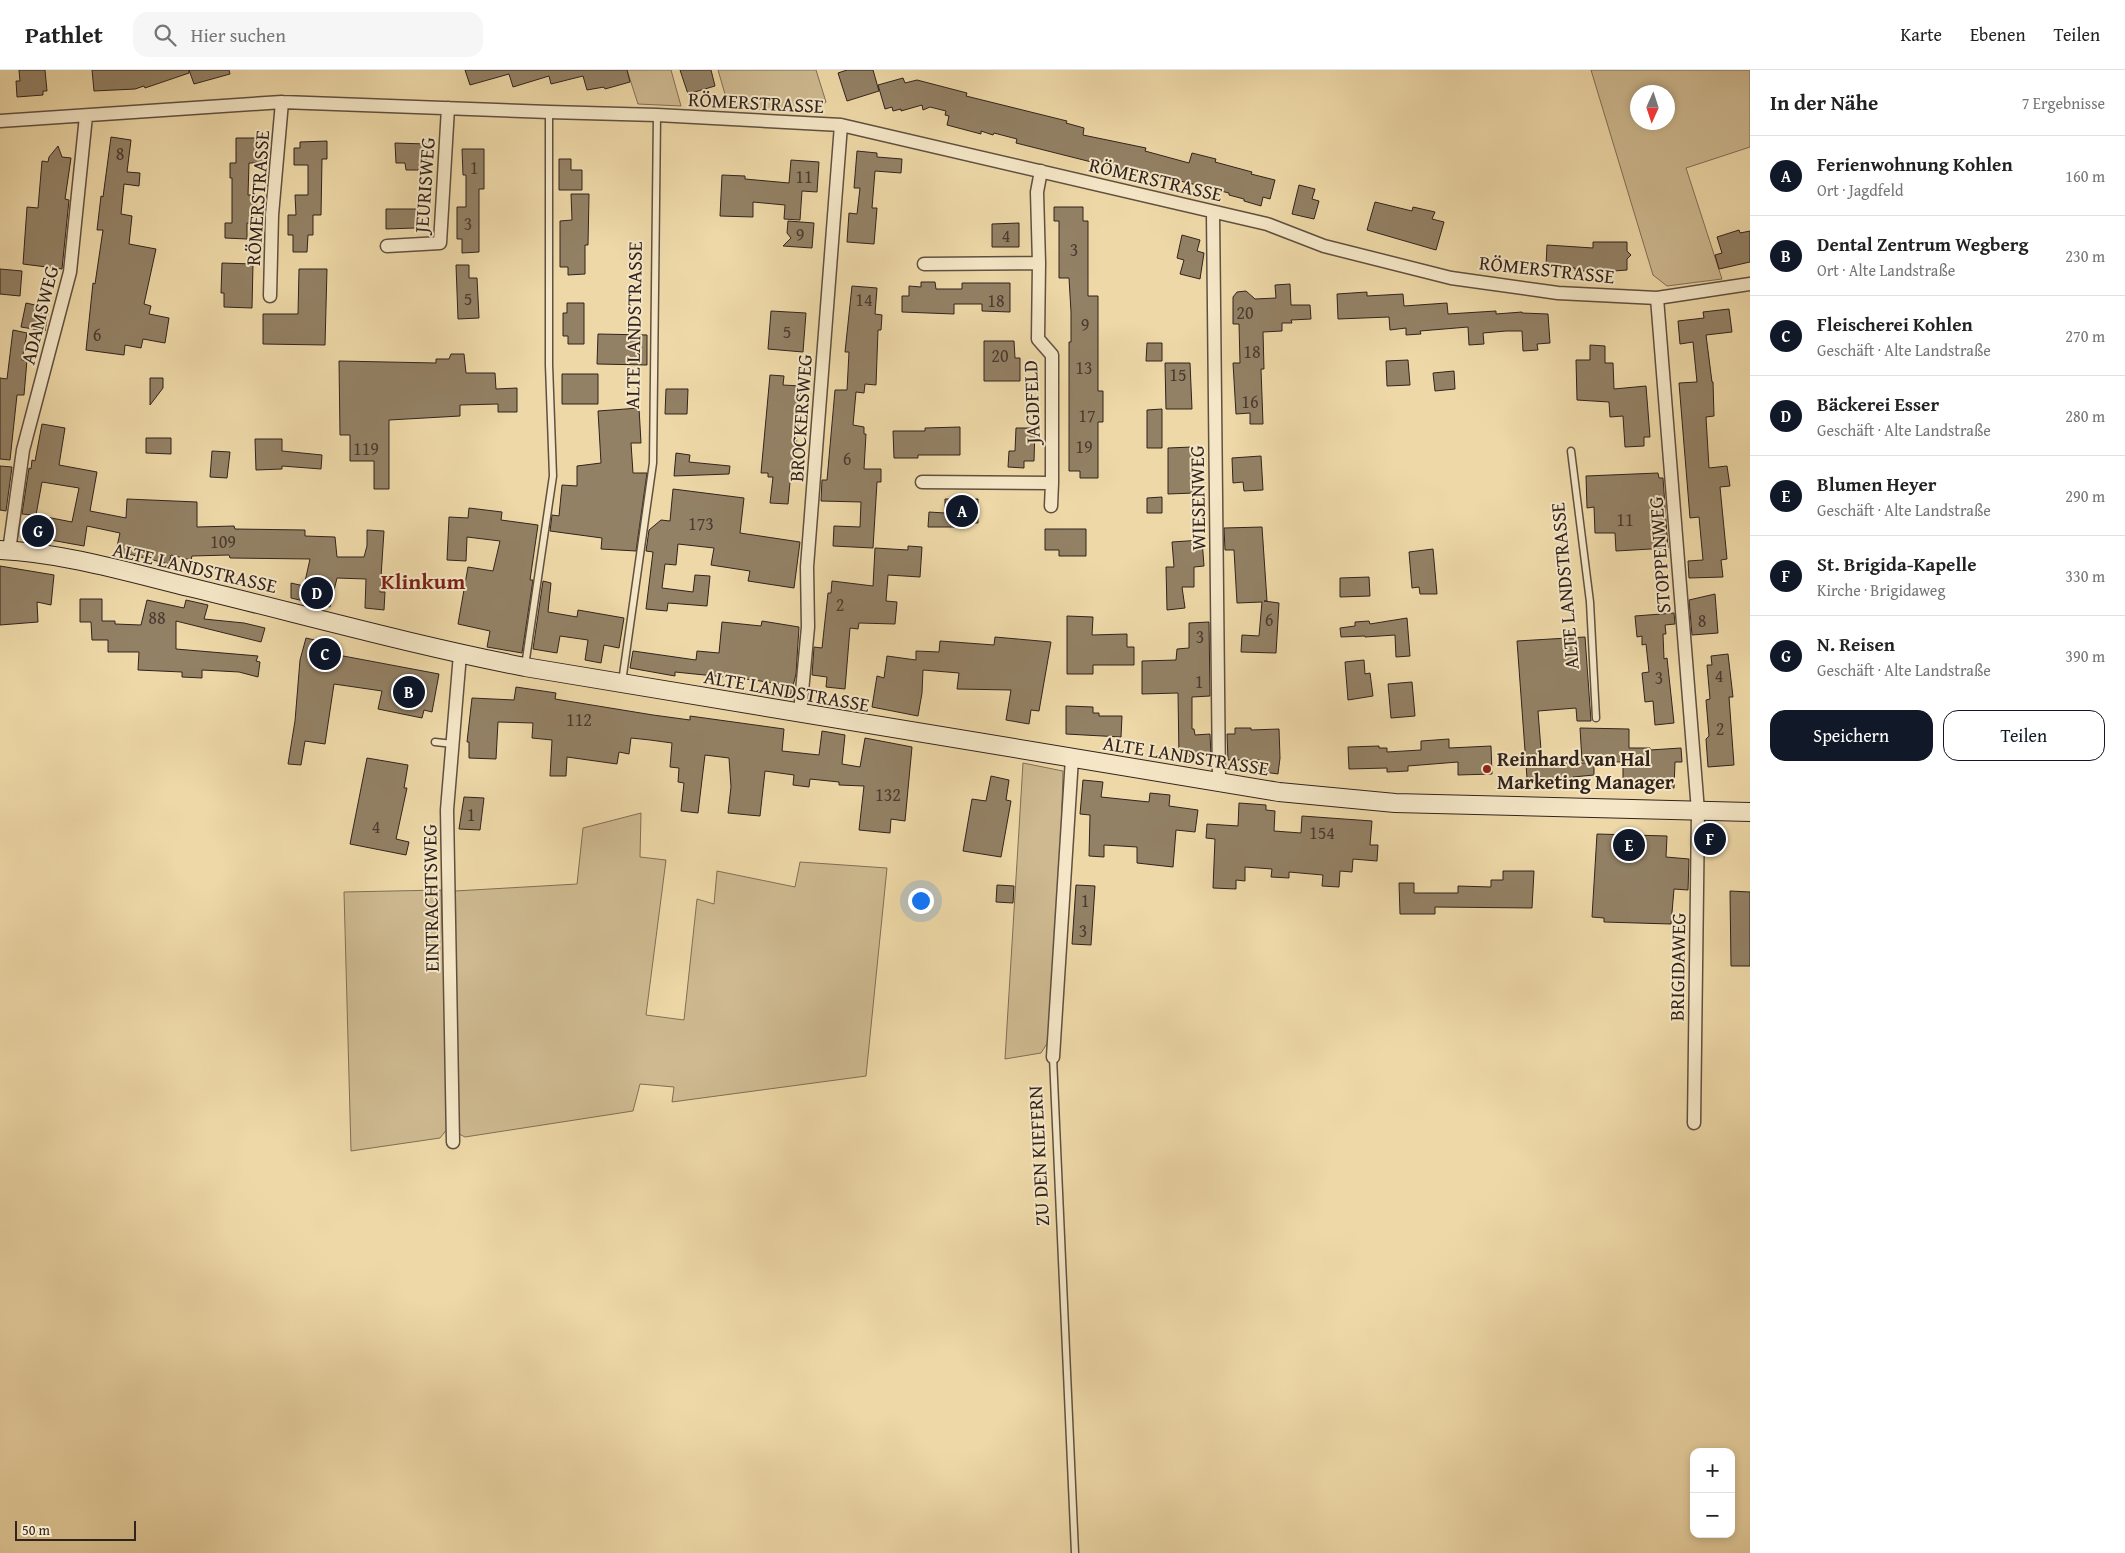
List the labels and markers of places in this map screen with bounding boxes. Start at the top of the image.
pin: A [946,492,978,530]
pin: G [22,512,54,550]
pin: D [301,574,333,612]
pin: C [309,635,341,673]
pin: B [393,673,425,711]
place label: Reinhard van Hal Marketing Manager [1497,744,1674,796]
marker: Reinhard van Hal Marketing Manager [1481,763,1493,775]
pin: F [1694,820,1726,858]
pin: E [1613,826,1645,864]

